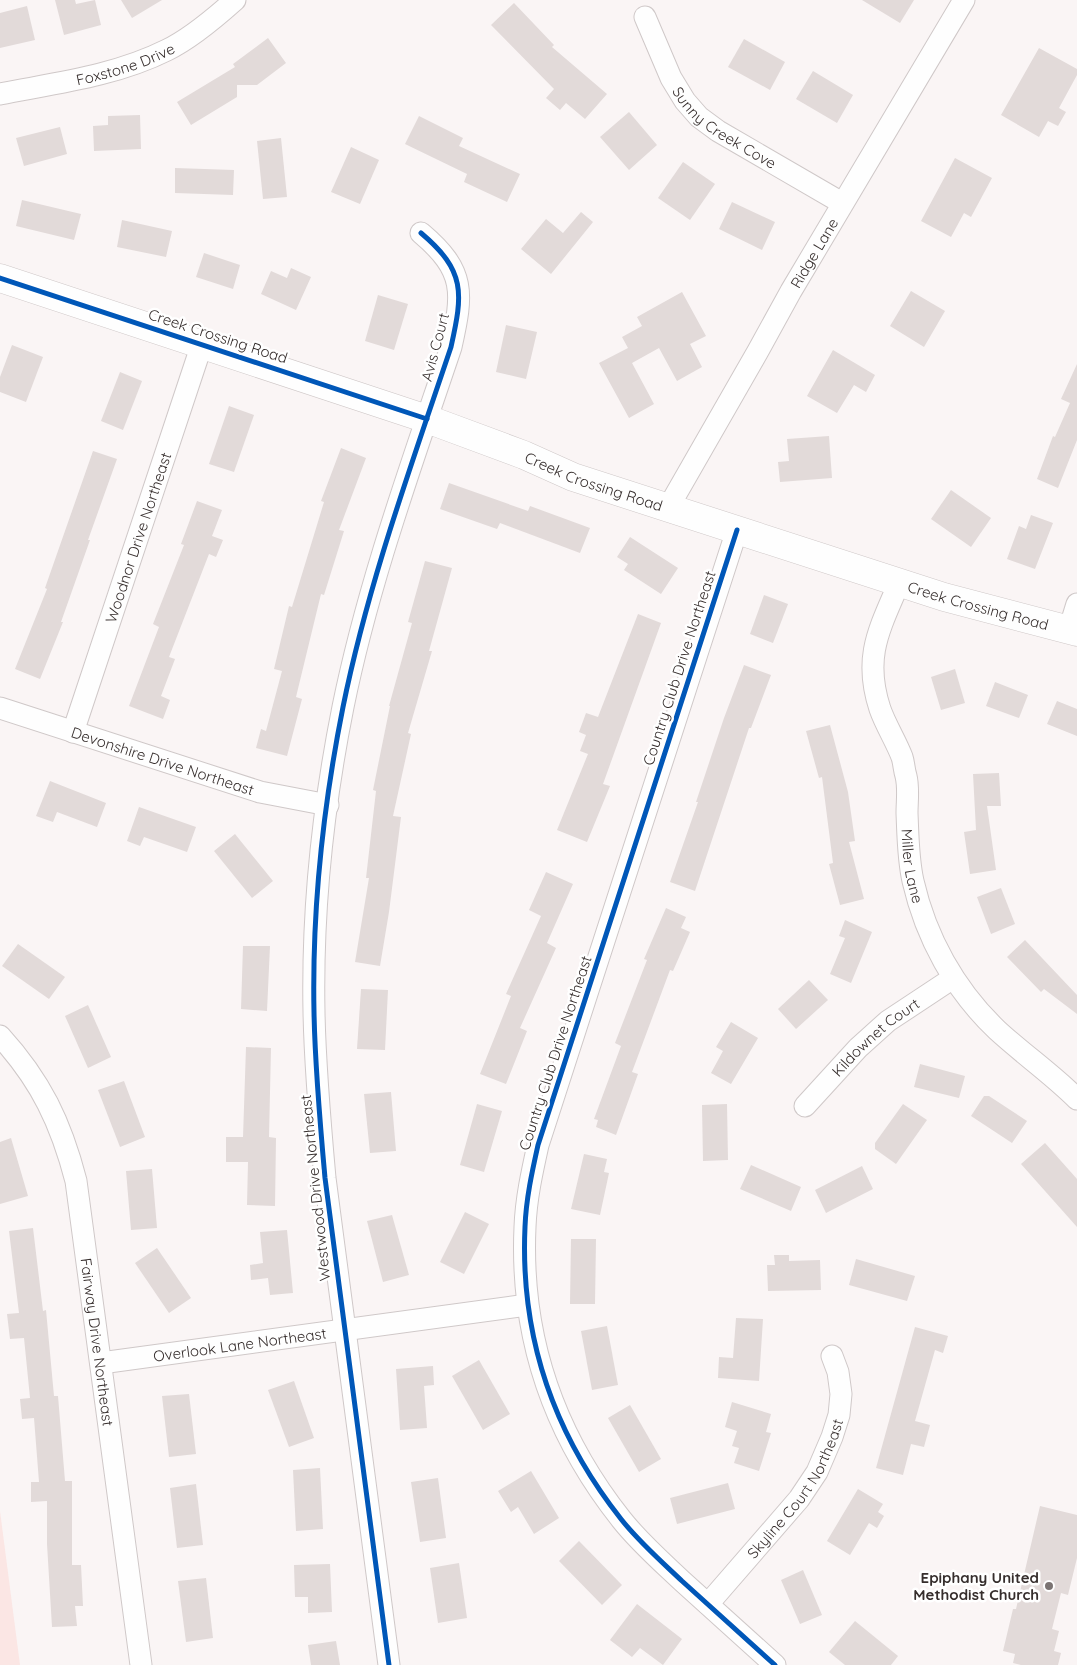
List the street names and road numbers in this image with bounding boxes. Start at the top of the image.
street label: Foxstone Drive [74,38,178,89]
street label: Sunny Creek Cove [669,83,780,172]
street label: Ridge Lane [786,214,842,291]
street label: Creek Crossing Road [146,305,290,367]
street label: Avis Court [417,311,453,383]
street label: Creek Crossing Road [522,447,665,515]
street label: Woodnor Drive Northeast [100,450,175,625]
street label: Country Club Drive Northeast [638,568,720,768]
street label: Creek Crossing Road [905,576,1051,634]
street label: Devonshire Drive Northeast [69,722,257,799]
street label: Miller Lane [898,828,928,905]
street label: Country Club Drive Northeast [514,953,596,1153]
street label: Kildownet Court [827,994,923,1080]
street label: Westwood Drive Northeast [296,1094,334,1282]
street label: Fairway Drive Northeast [77,1257,118,1427]
street label: Overlook Lane Northeast [152,1323,328,1365]
street label: Skyline Court Northeast [743,1416,847,1562]

